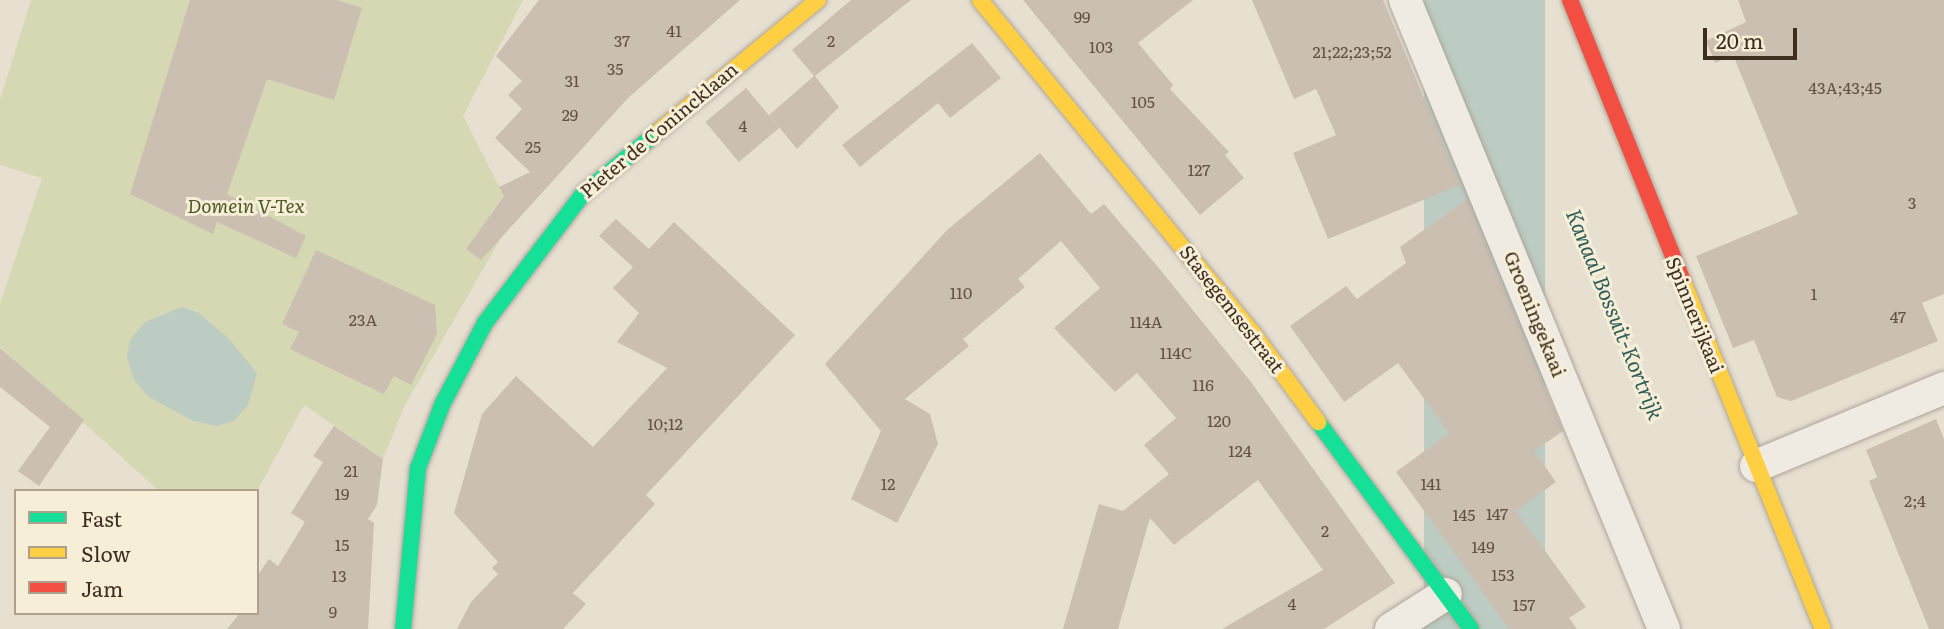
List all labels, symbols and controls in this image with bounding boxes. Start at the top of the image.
house number: 99 [1074,6,1090,26]
scale bar [1706,14,1800,58]
house number: 41 [666,20,682,40]
text: 20 m [1716,24,1763,55]
house number: 37 [614,30,630,50]
house number: 2 [827,30,835,50]
house number: 103 [1089,36,1113,56]
house number: 21;22;23;52 [1312,41,1392,61]
street label: Pieter de Conincklaan [576,58,742,202]
house number: 35 [607,58,623,78]
house number: 31 [564,70,580,90]
house number: 43A;43;45 [1808,77,1882,97]
house number: 105 [1131,91,1155,111]
house number: 29 [562,104,578,124]
house number: 4 [739,115,747,135]
house number: 25 [525,136,541,156]
house number: 127 [1188,159,1210,179]
house number: 3 [1908,192,1916,212]
park label: Domein V-Tex [187,195,305,217]
water label: Kanaal Bossuit-Kortrijk [1562,205,1670,423]
street label: Stasegemsestraat [1175,241,1289,377]
street label: Groeningekaai [1499,248,1571,380]
street label: Spinnerijkaai [1661,254,1729,376]
house number: 110 [950,282,972,302]
house number: 1 [1811,283,1817,303]
house number: 47 [1890,306,1906,326]
house number: 23A [349,309,377,329]
house number: 114A [1130,311,1162,331]
house number: 114C [1160,342,1192,362]
house number: 116 [1192,374,1214,394]
house number: 120 [1207,410,1231,430]
house number: 10;12 [647,413,683,433]
house number: 124 [1228,440,1252,460]
house number: 21 [344,460,358,480]
house number: 12 [881,473,895,493]
house number: 141 [1420,473,1442,493]
house number: 19 [335,483,349,503]
legend [14,489,259,615]
house number: 2;4 [1904,490,1926,510]
text: Fast [81,502,122,533]
house number: 147 [1486,503,1508,523]
house number: 145 [1453,504,1475,524]
house number: 2 [1321,520,1329,540]
house number: 15 [335,534,349,554]
house number: 149 [1471,536,1495,556]
text: Slow [81,537,131,568]
house number: 153 [1491,564,1515,584]
house number: 13 [331,565,347,585]
text: Jam [81,572,123,603]
house number: 4 [1288,593,1296,613]
house number: 157 [1513,594,1535,614]
house number: 9 [329,601,337,621]

